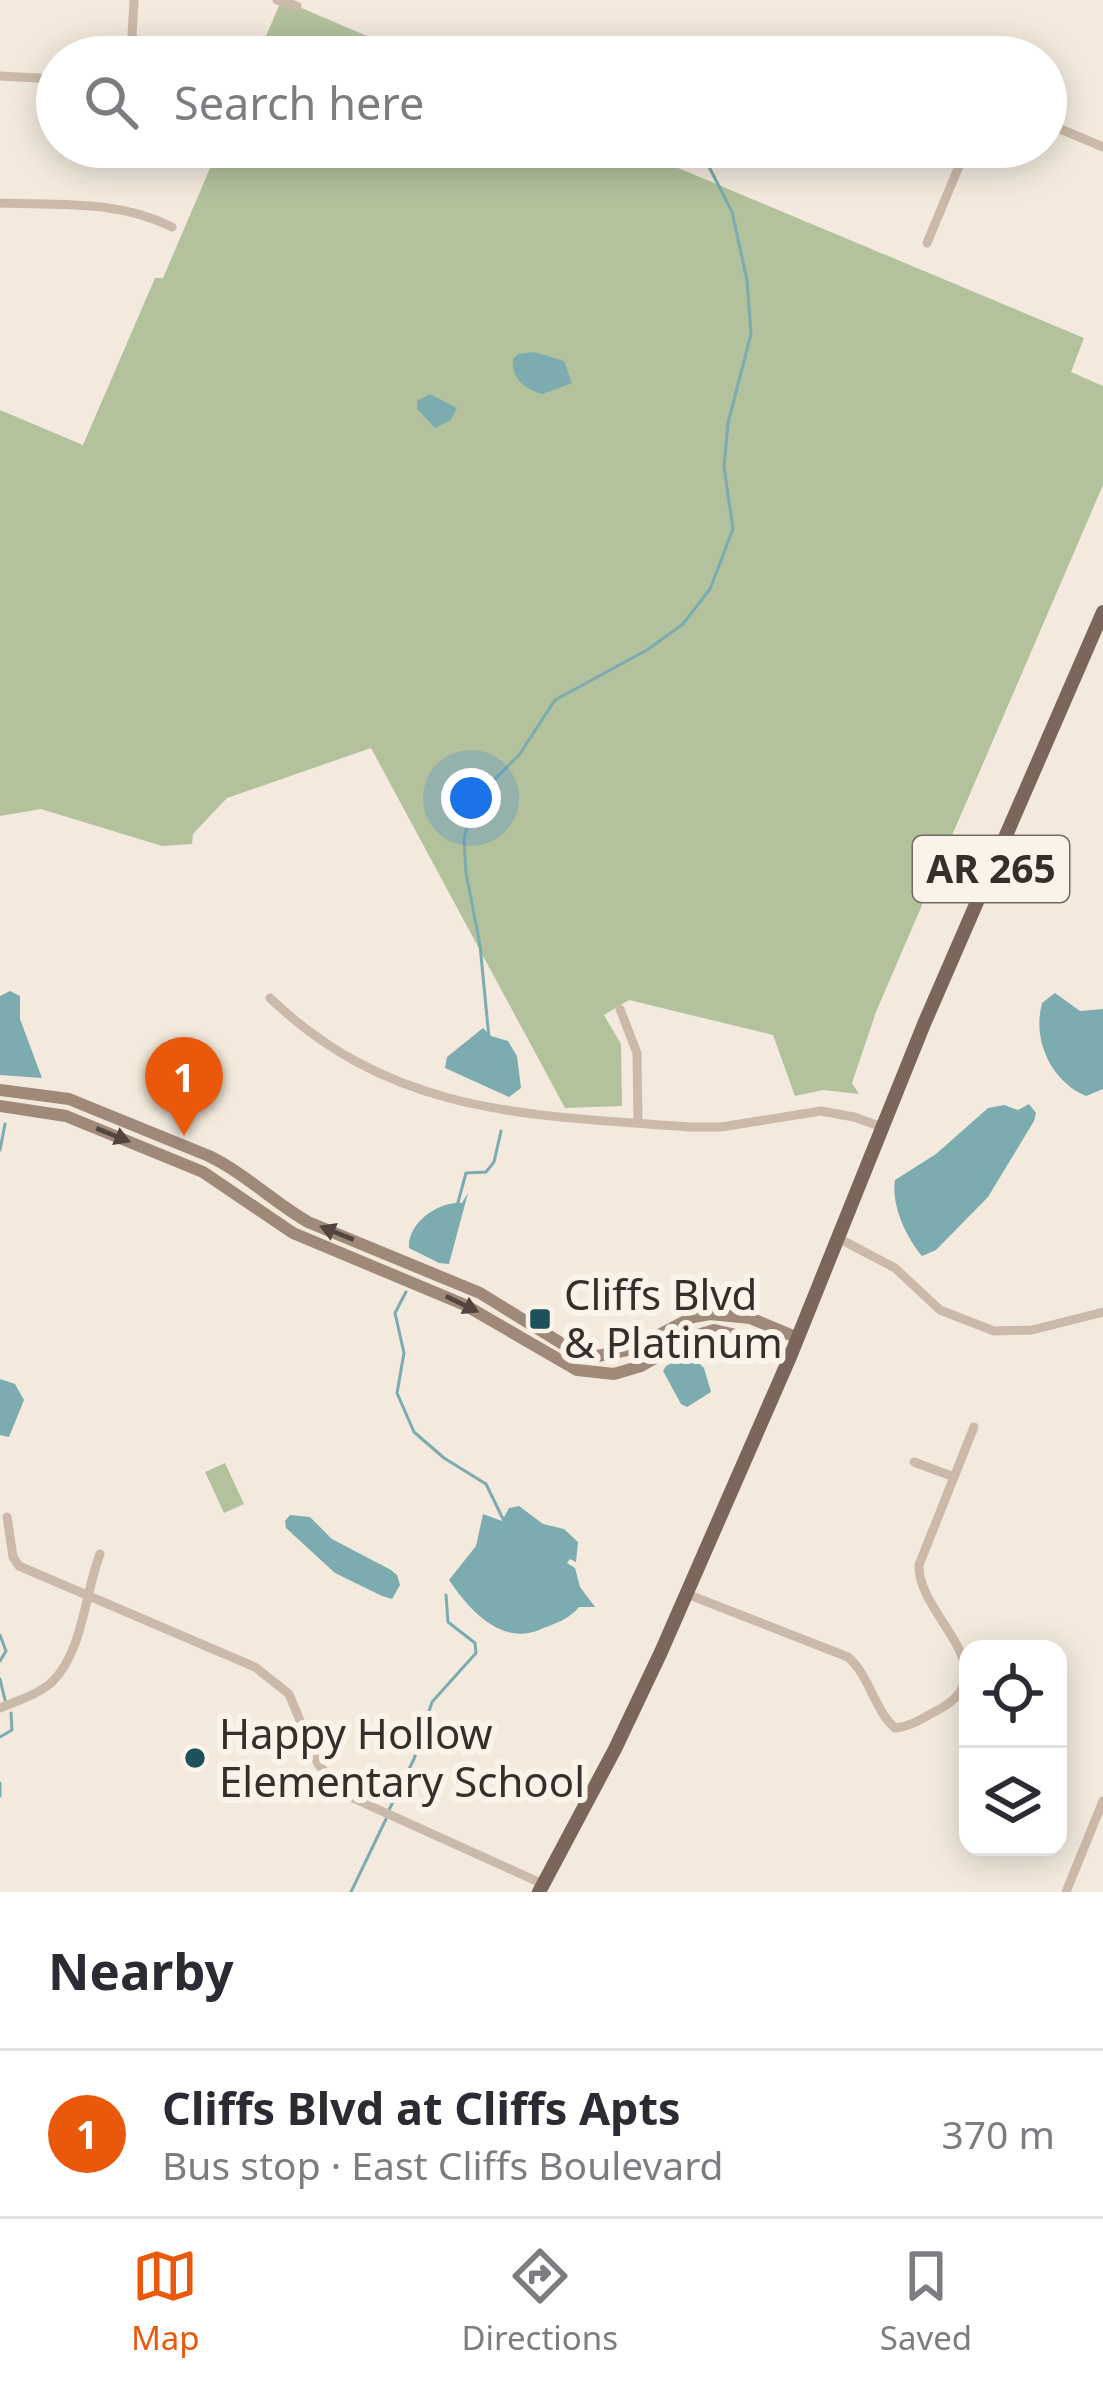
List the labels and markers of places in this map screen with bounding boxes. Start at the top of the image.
pin: 1 [145,1037,223,1136]
place label: Cliffs Blvd & Platinum [564,1265,783,1370]
marker: Cliffs Blvd & Platinum [527,1306,553,1332]
place label: Happy Hollow Elementary School [219,1704,585,1809]
marker: Happy Hollow Elementary School [182,1745,208,1771]

